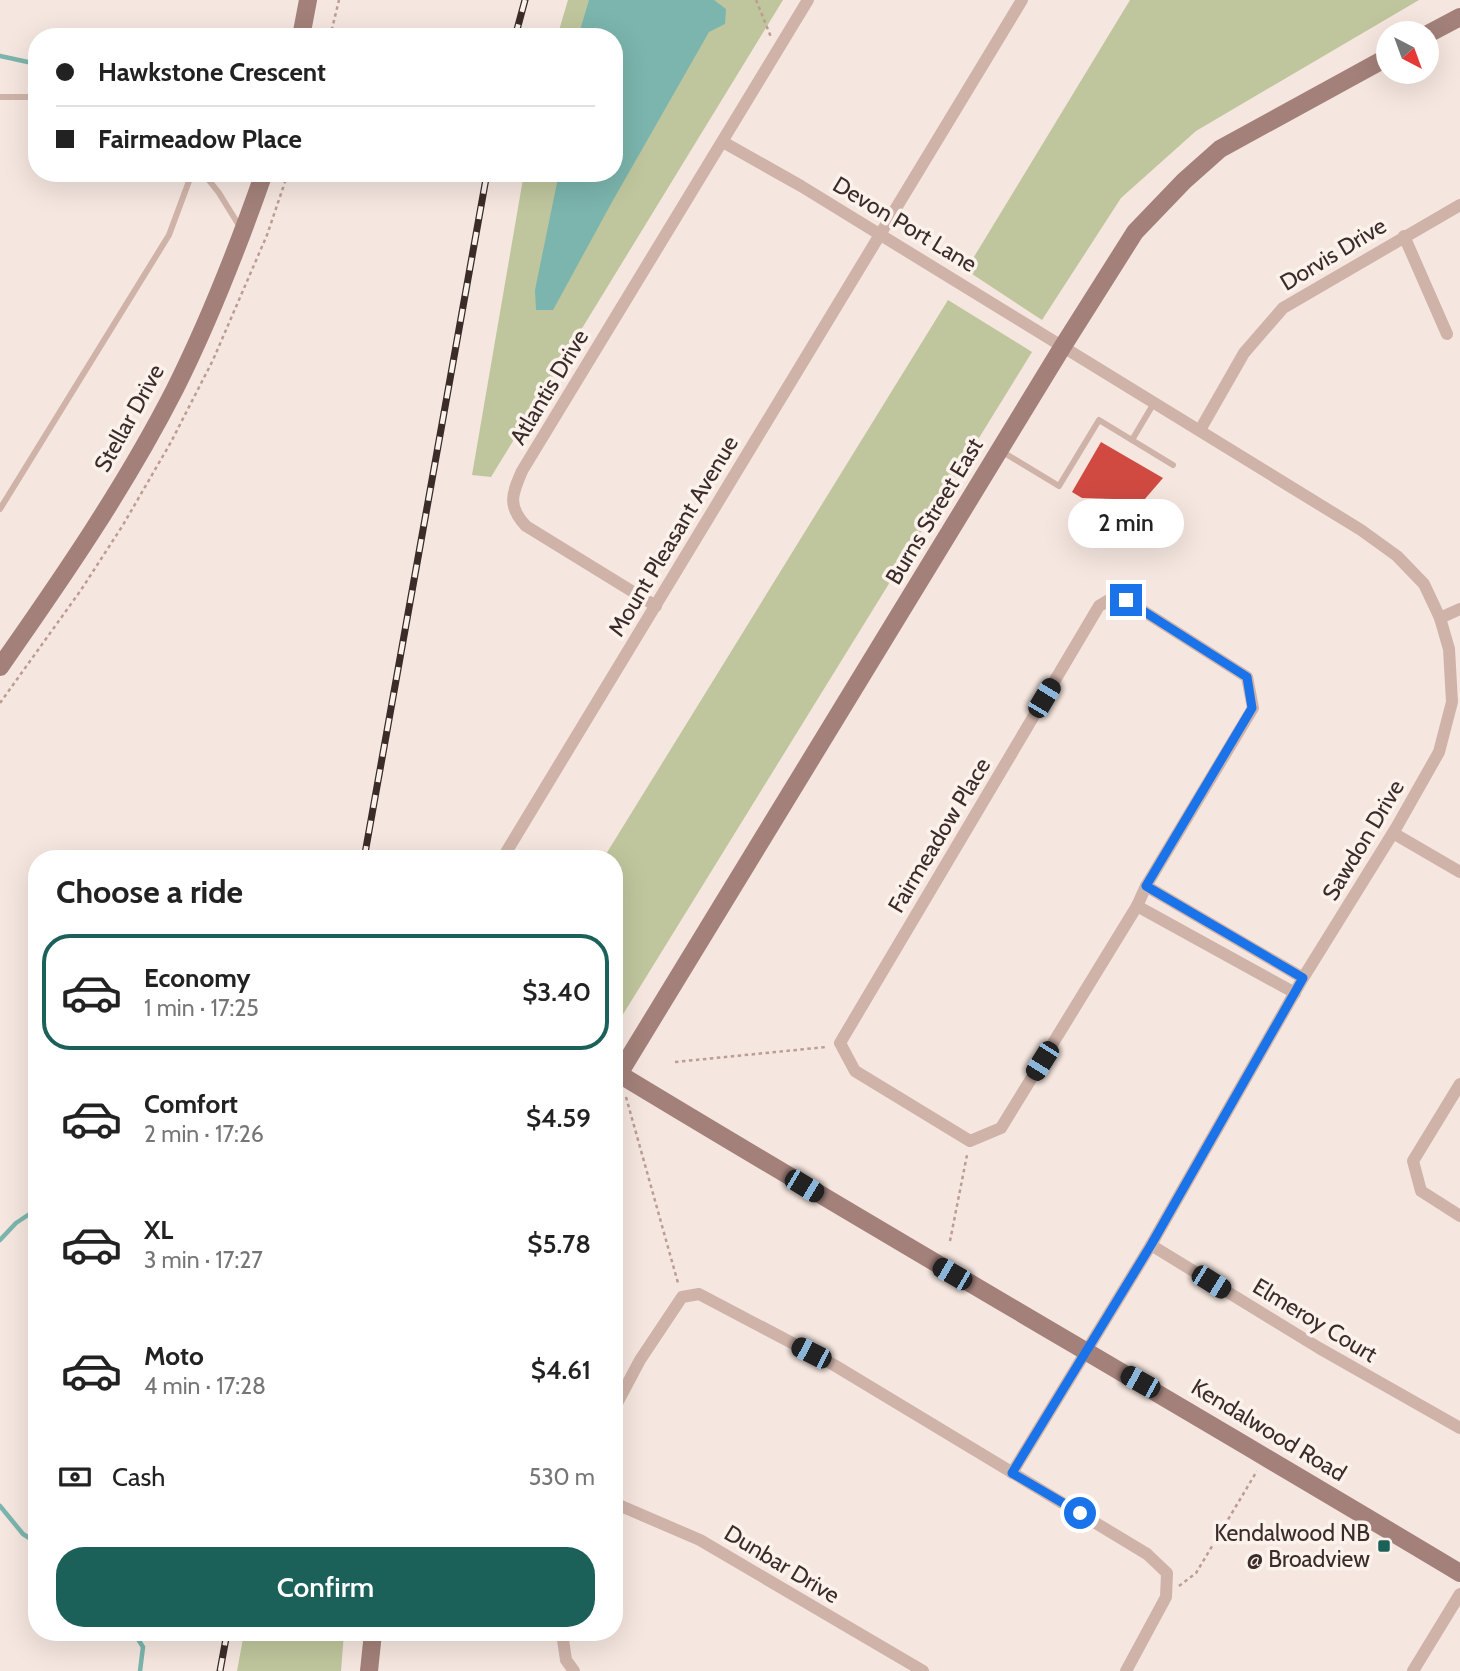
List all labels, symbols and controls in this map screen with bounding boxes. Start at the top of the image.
north arrow [1376,21,1438,84]
map controls [1376,21,1439,84]
text: Hawkstone Crescent [98,56,326,88]
text: Fairmeadow Place [98,123,302,155]
street label: Devon Port Lane [828,170,982,278]
street label: Dorvis Drive [1275,211,1391,297]
street label: Atlantis Drive [504,324,594,450]
street label: Stellar Drive [88,359,170,477]
street label: Mount Pleasant Avenue [602,430,744,641]
street label: Burns Street East [879,433,989,589]
callout: 2 min [1068,498,1184,548]
text: 2 min [1098,509,1154,537]
route end [1110,584,1142,616]
car [1025,675,1064,721]
street label: Fairmeadow Place [882,752,996,917]
street label: Sawdon Drive [1316,774,1410,905]
text: Choose a ride [56,872,243,911]
icon: car [60,961,123,1024]
text: Economy [144,962,250,994]
text: $3.40 [522,976,591,1008]
text: 1 min · 17:25 [144,994,259,1022]
car [1022,1038,1063,1084]
icon: car [60,1087,123,1150]
text: Comfort [144,1088,238,1120]
text: $4.59 [526,1102,591,1134]
text: 2 min · 17:26 [144,1120,264,1148]
car [781,1166,828,1206]
icon: car [60,1213,123,1276]
text: XL [144,1214,173,1246]
text: $5.78 [527,1228,591,1260]
text: 3 min · 17:27 [144,1246,263,1274]
car [929,1254,976,1294]
car [1188,1262,1235,1302]
street label: Elmeroy Court [1248,1272,1382,1368]
car [788,1334,835,1372]
icon: car [60,1339,123,1402]
text: Moto [144,1340,204,1372]
text: $4.61 [531,1354,591,1386]
car [1117,1363,1164,1401]
text: 4 min · 17:28 [144,1372,266,1400]
street label: Kendalwood Road [1186,1373,1352,1487]
icon: cash [56,1458,94,1496]
text: Cash [112,1461,165,1493]
text: 530 m [529,1463,595,1491]
route start [1064,1497,1096,1529]
street label: Dunbar Drive [719,1519,845,1609]
place label: Kendalwood NB @ Broadview [1214,1519,1370,1573]
marker: Kendalwood NB @ Broadview [1376,1538,1392,1554]
button: Confirm [56,1547,595,1627]

